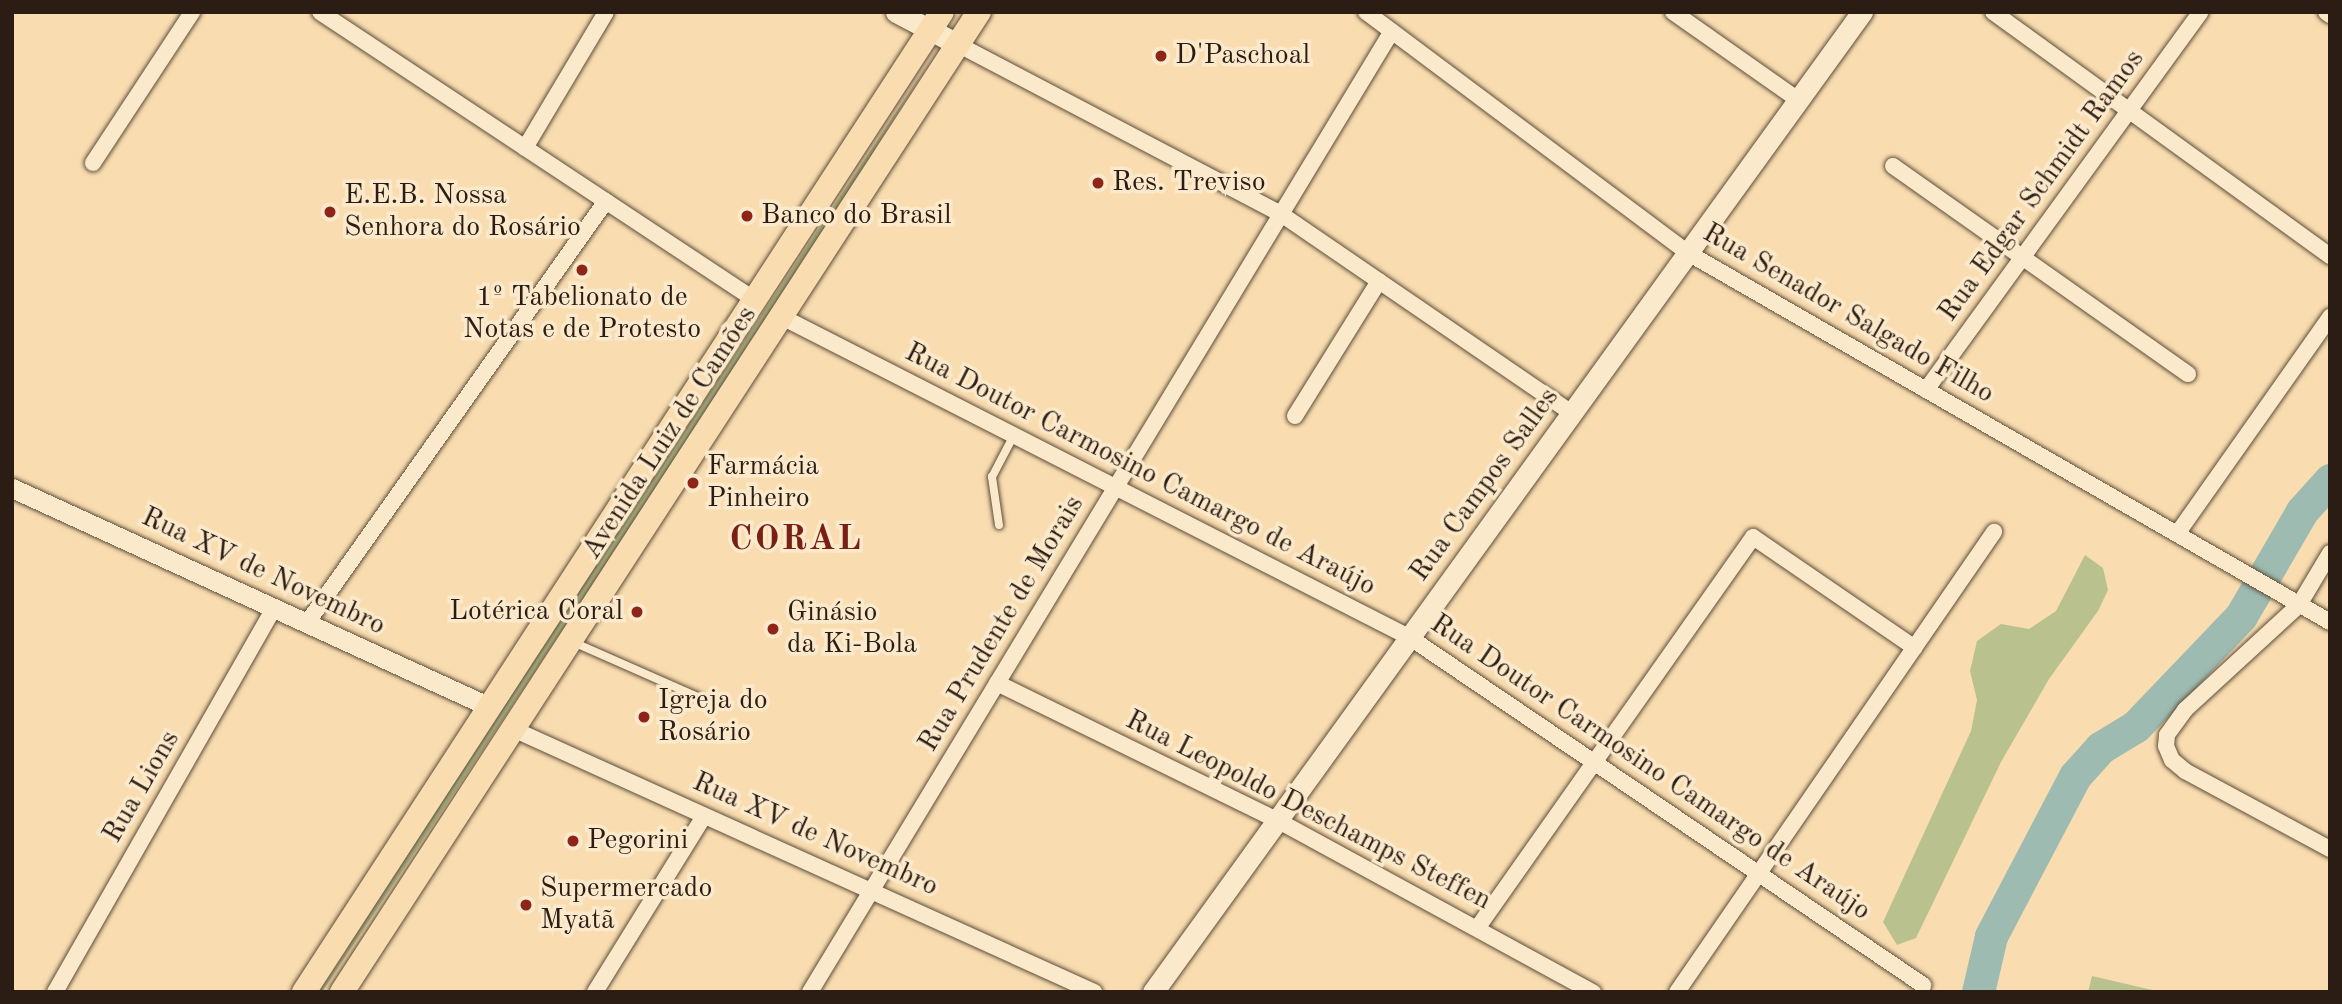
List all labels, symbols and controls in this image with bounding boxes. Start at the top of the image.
place label: D'Paschoal [1175,39,1310,73]
street label: Rua Edgar Schmidt Ramos [1932,43,2152,329]
marker: D'Paschoal [1153,48,1169,64]
place label: Res. Treviso [1112,166,1266,200]
marker: Res. Treviso [1090,175,1106,191]
place label: E.E.B. Nossa Senhora do Rosário [344,179,581,245]
place label: Banco do Brasil [761,199,951,233]
marker: E.E.B. Nossa Senhora do Rosário [322,204,338,220]
marker: Banco do Brasil [739,208,755,224]
street label: Rua Senador Salgado Filho [1696,217,2000,411]
marker: 1º Tabelionato de Notas e de Protesto [574,262,590,278]
place label: 1º Tabelionato de Notas e de Protesto [463,281,701,347]
street label: Avenida Luiz de Camões [575,300,765,566]
street label: Rua Doutor Carmosino Camargo de Araújo [899,336,1381,604]
street label: Rua Campos Salles [1403,382,1567,588]
place label: Farmácia Pinheiro [707,450,819,516]
marker: Farmácia Pinheiro [685,475,701,491]
street label: Rua Prudente de Morais [912,490,1092,758]
street label: Rua XV de Novembro [136,501,390,643]
district label: CORAL [730,519,862,561]
place label: Lotérica Coral [449,595,623,629]
place label: Ginásio da Ki-Bola [787,596,917,662]
marker: Lotérica Coral [629,604,645,620]
street label: Rua Doutor Carmosino Camargo de Araújo [1423,608,1877,928]
marker: Ginásio da Ki-Bola [765,621,781,637]
place label: Igreja do Rosário [658,684,768,750]
street label: Rua Leopoldo Deschamps Steffen [1120,704,1496,918]
marker: Igreja do Rosário [636,709,652,725]
street label: Rua Lions [96,725,188,849]
street label: Rua XV de Novembro [687,766,943,904]
place label: Pegorini [587,824,688,858]
marker: Pegorini [565,833,581,849]
place label: Supermercado Myatã [540,872,712,938]
marker: Supermercado Myatã [518,897,534,913]

